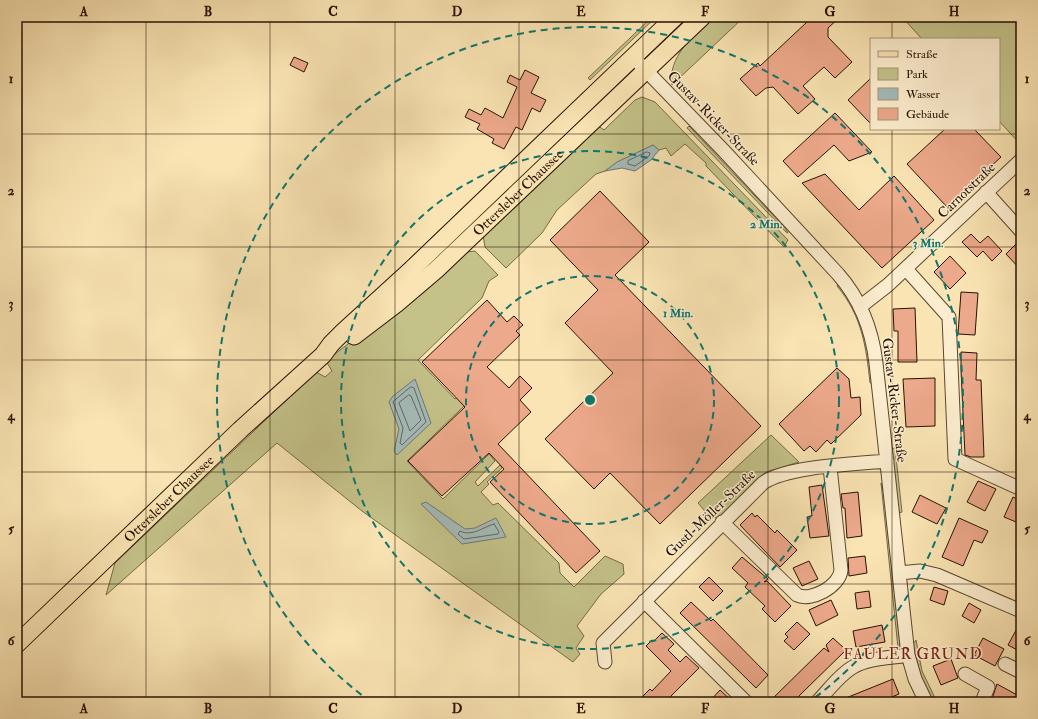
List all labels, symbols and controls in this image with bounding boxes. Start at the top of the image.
text: A [79,4,89,20]
text: B [204,4,212,20]
text: C [328,4,338,20]
text: D [452,4,463,20]
text: E [576,4,586,20]
text: F [701,4,710,20]
text: G [825,4,836,20]
text: H [949,4,960,20]
legend [870,38,1000,130]
text: Straße [906,47,937,62]
street label: Gustav-Ricker-Straße [664,67,763,169]
text: Park [906,67,928,82]
text: 1 [9,71,14,87]
text: 1 [1025,71,1030,87]
text: Wasser [905,87,940,102]
text: Gebäude [906,107,949,122]
street label: Ottersleber Chaussee [469,146,567,240]
street label: Carnotstraße [934,159,999,222]
text: 2 [8,183,15,199]
text: 2 [1024,183,1031,199]
text: 2 Min. [750,217,783,232]
text: 3 Min. [913,236,944,251]
text: 3 [9,296,14,312]
text: 3 [1025,296,1030,312]
text: 1 Min. [663,306,694,321]
street label: Gustav-Ricker-Straße [878,337,911,463]
centre of rings [583,393,597,407]
text: 4 [6,408,15,424]
text: 4 [1022,408,1031,424]
street label: Ottersleber Chaussee [120,452,218,546]
street label: Gustl-Möller-Straße [662,466,759,561]
text: 5 [8,521,14,537]
text: 5 [1024,521,1030,537]
text: 6 [8,633,16,649]
text: 6 [1024,633,1032,649]
district label: FAULER GRUND [843,645,983,664]
text: A [79,701,89,717]
text: B [204,701,212,717]
text: C [328,701,338,717]
text: D [452,701,463,717]
text: E [576,701,586,717]
text: F [701,701,710,717]
text: G [825,701,836,717]
text: H [949,701,960,717]

